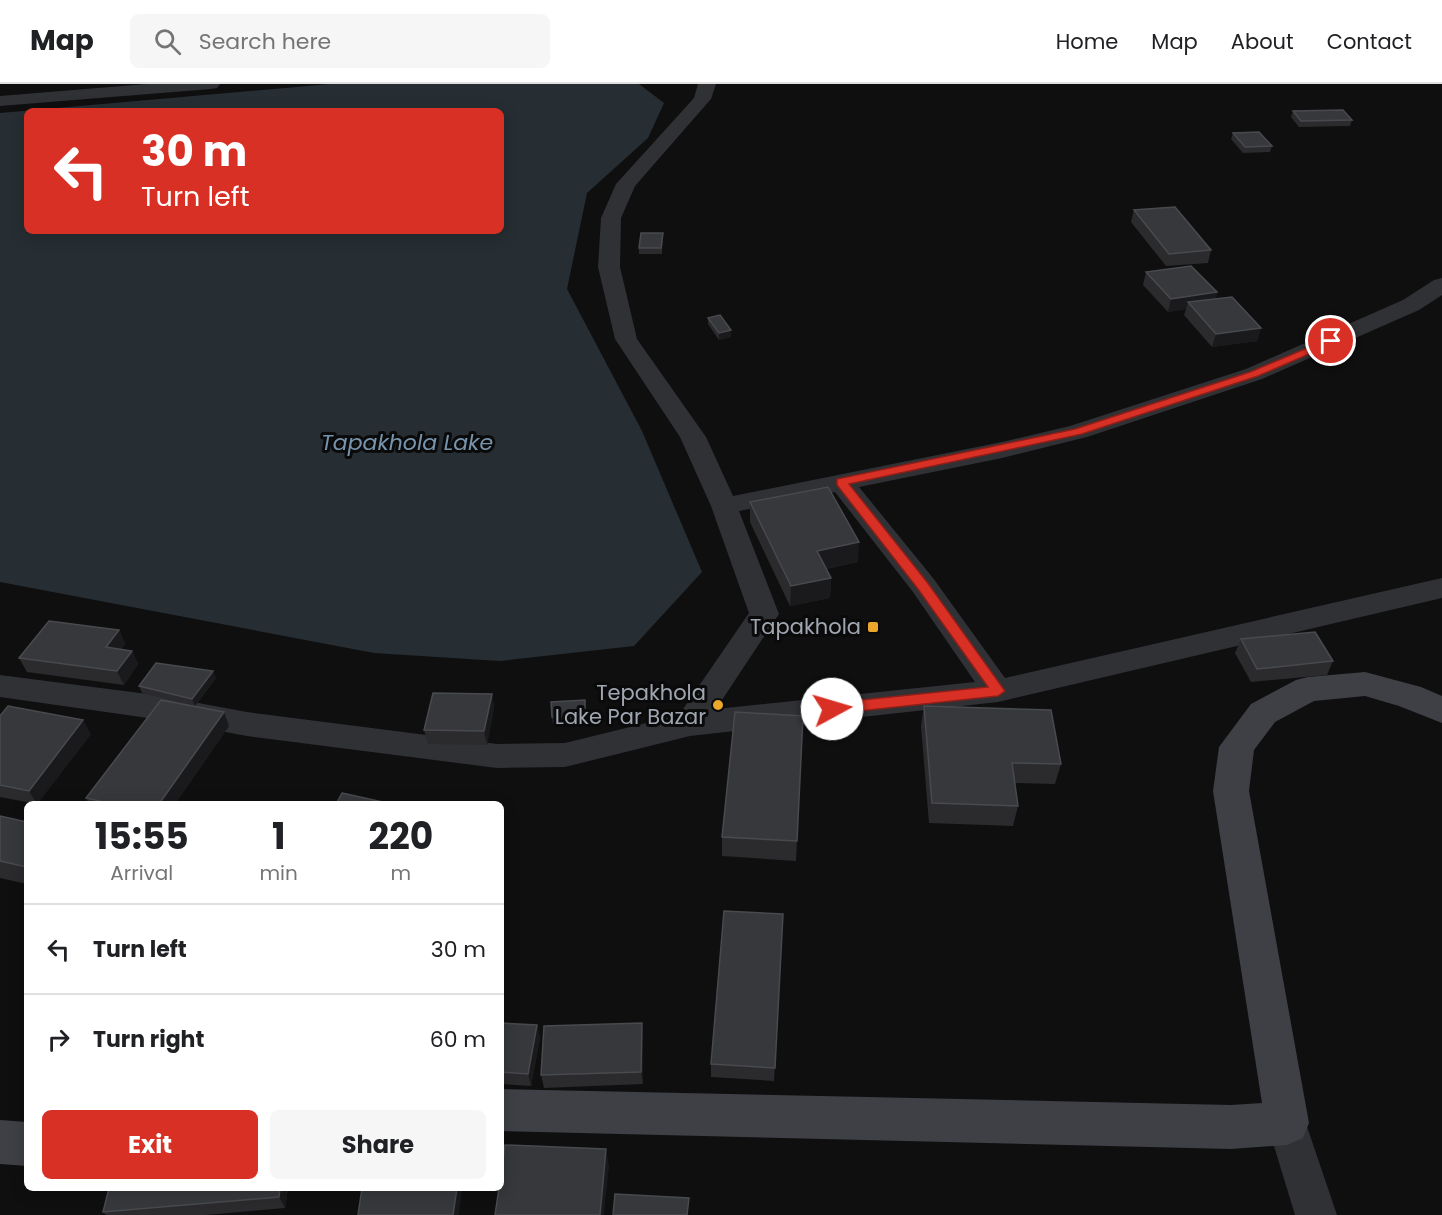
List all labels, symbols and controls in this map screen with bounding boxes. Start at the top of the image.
search box [130,14,550,68]
text: Map [30,21,94,60]
icon: search [151,25,184,58]
text: Search here [199,26,331,57]
text: Home [1056,27,1118,56]
text: Map [1151,27,1198,56]
text: About [1231,27,1294,56]
text: Contact [1327,27,1412,56]
text: 30 m [141,122,247,181]
icon: left [42,132,120,210]
text: Turn left [141,178,250,215]
pin [1305,315,1356,366]
icon: arrive [1314,324,1347,357]
water label: Tapakhola Lake [321,427,493,458]
place label: Tapakhola [750,612,861,641]
marker: Tapakhola [866,620,880,634]
position arrow [800,677,864,741]
place label: Tepakhola Lake Par Bazar [555,678,706,731]
marker: Tepakhola Lake Par Bazar [711,698,725,712]
text: 15:55 [95,811,189,862]
text: 1 [272,811,285,862]
text: 220 [369,811,433,862]
text: Arrival [110,859,173,887]
text: min [260,859,298,887]
text: m [391,859,411,887]
icon: left [42,933,75,966]
text: Turn left [93,934,187,965]
text: 30 m [431,934,486,965]
icon: right [42,1023,75,1056]
text: Turn right [93,1024,204,1055]
text: 60 m [430,1024,486,1055]
button: Exit [42,1110,258,1179]
button: Share [270,1110,486,1179]

